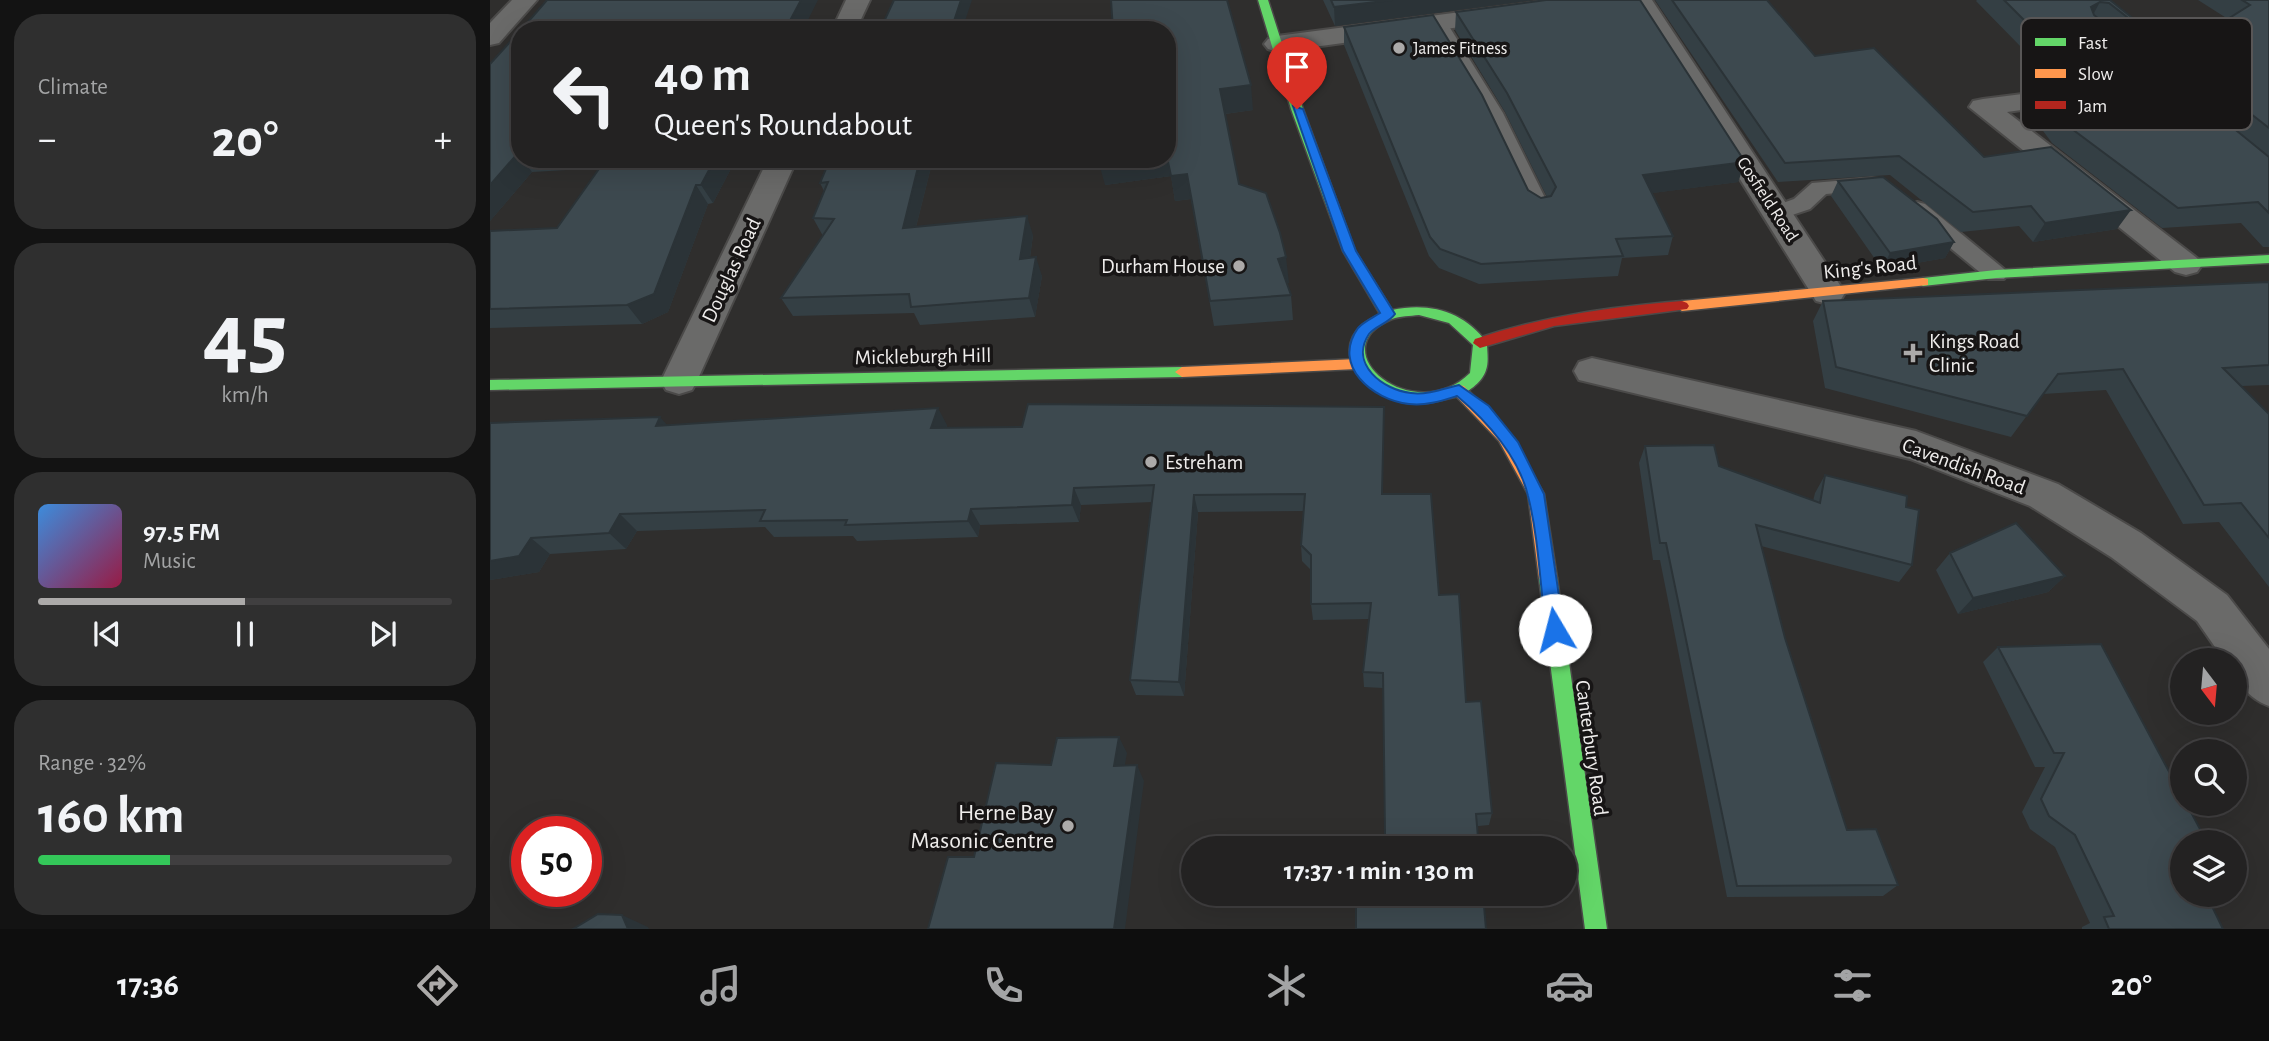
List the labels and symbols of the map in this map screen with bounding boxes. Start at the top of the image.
legend [2021,18,2252,130]
text: Fast [2078,34,2108,53]
pin [1267,37,1327,109]
marker: James Fitness [1391,40,1407,56]
place label: James Fitness [1413,40,1508,58]
text: Slow [2078,65,2114,84]
text: Jam [2078,97,2107,116]
street label: Gosfield Road [1733,154,1801,245]
street label: Douglas Road [698,215,765,326]
street label: King's Road [1822,252,1918,283]
place label: Durham House [1101,256,1225,277]
marker: Durham House [1231,258,1247,274]
place label: Kings Road Clinic [1929,331,2020,376]
marker: Kings Road Clinic [1903,343,1923,363]
street label: Mickleburgh Hill [854,345,992,368]
street label: Cavendish Road [1899,434,2028,498]
place label: Estreham [1165,452,1243,473]
marker: Estreham [1143,454,1159,470]
position arrow [1518,593,1592,667]
north arrow [2170,648,2247,724]
street label: Canterbury Road [1572,679,1611,817]
place label: Herne Bay Masonic Centre [911,801,1054,853]
speed limit sign: 50 [511,816,602,907]
marker: Herne Bay Masonic Centre [1060,818,1076,834]

